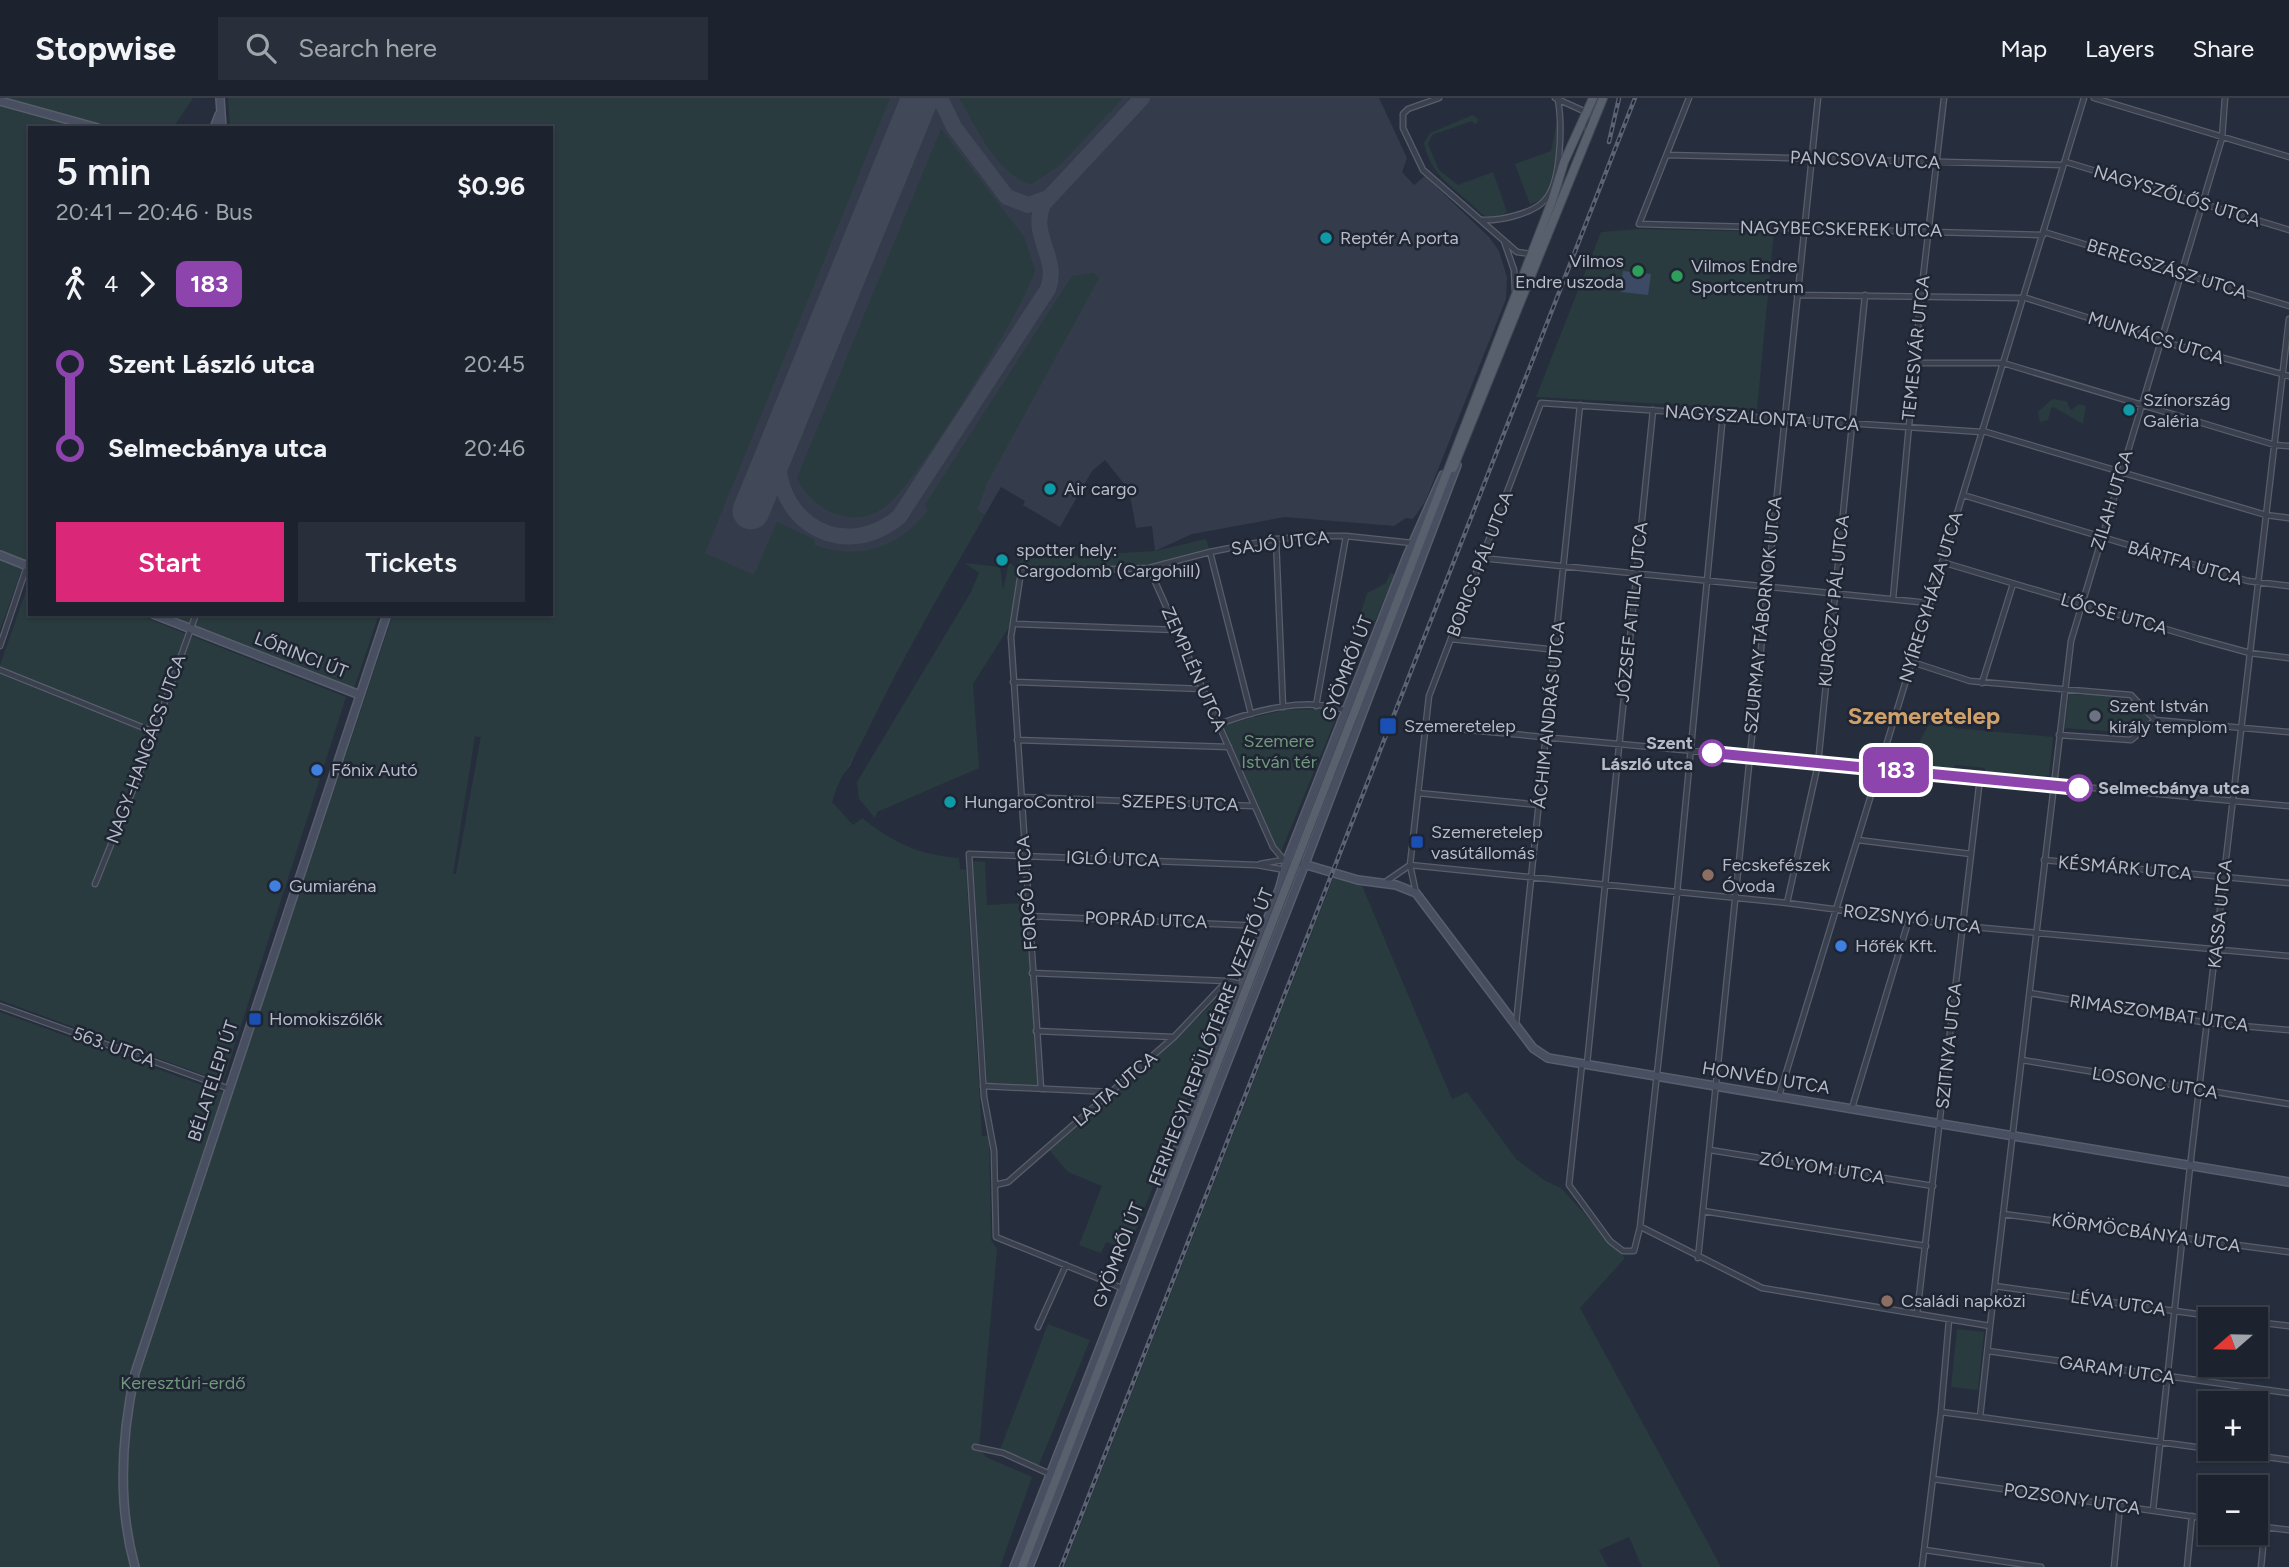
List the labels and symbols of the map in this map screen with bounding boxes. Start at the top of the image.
street label: PANCSOVA UTCA [1789,146,1941,174]
street label: NAGYSZŐLŐS UTCA [2091,160,2263,232]
street label: NAGYBECSKEREK UTCA [1740,216,1942,242]
place label: Reptér A porta [1340,227,1459,249]
marker: Reptér A porta [1318,230,1334,246]
street label: BEREGSZÁSZ UTCA [2084,234,2250,304]
place label: Vilmos Endre uszoda [1515,250,1624,293]
place label: Vilmos Endre Sportcentrum [1691,255,1804,298]
marker: Vilmos Endre uszoda [1630,263,1646,279]
marker: Vilmos Endre Sportcentrum [1669,268,1685,284]
street label: TEMESVÁR UTCA [1897,274,1935,422]
street label: MUNKÁCS UTCA [2085,307,2227,369]
place label: Színország Galéria [2143,389,2231,432]
street label: NAGYSZALONTA UTCA [1664,400,1860,436]
marker: Színország Galéria [2121,402,2137,418]
street label: ZILAH UTCA [2086,447,2138,553]
place label: Air cargo [1064,478,1137,500]
marker: Air cargo [1042,481,1058,497]
street label: BORICS PÁL UTCA [1442,488,1518,640]
street label: SZURMAY TÁBORNOK UTCA [1740,495,1786,735]
street label: NYÍREGYHÁZA UTCA [1895,509,1967,685]
street label: KURÓCZY PÁL UTCA [1814,514,1854,688]
street label: JÓZSEF ATTILA UTCA [1612,521,1652,703]
street label: SAJÓ UTCA [1230,526,1330,560]
street label: BÁRTFA UTCA [2125,536,2245,590]
place label: spotter hely: Cargodomb (Cargohill) [1016,539,1201,582]
marker: spotter hely: Cargodomb (Cargohill) [994,552,1010,568]
street label: LŐCSE UTCA [2058,588,2170,640]
street label: ZEMPLÉN UTCA [1157,603,1231,735]
street label: GYÖMRŐI ÚT [1317,612,1377,724]
street label: ÁCHIM ANDRÁS UTCA [1528,620,1570,810]
street label: LŐRINCI ÚT [251,627,351,683]
street label: NAGY-HANGÁCS UTCA [102,652,190,846]
place label: Szent István király templom [2109,695,2227,738]
district label: Szemeretelep [1848,701,2000,730]
marker: Szent István király templom [2087,708,2103,724]
place label: Szemeretelep [1404,715,1516,737]
marker: Szemeretelep [1378,716,1398,736]
park label: Szemere István tér [1241,730,1317,773]
place label: Szent László utca [1601,732,1693,775]
marker: Szent László utca [1699,740,1725,766]
line badge: 183 [1856,747,1936,793]
place label: Főnix Autó [331,759,418,781]
marker: Főnix Autó [309,762,325,778]
marker: Selmecbánya utca [2066,775,2092,801]
place label: Selmecbánya utca [2098,777,2250,799]
street label: SZEPES UTCA [1121,790,1239,816]
place label: HungaroControl [964,791,1095,813]
marker: HungaroControl [942,794,958,810]
place label: Szemeretelep vasútállomás [1431,821,1543,864]
marker: Szemeretelep vasútállomás [1409,834,1425,850]
street label: FORGÓ UTCA [1012,835,1042,951]
street label: IGLÓ UTCA [1066,846,1160,872]
street label: KÉSMÁRK UTCA [2057,851,2193,885]
place label: Fecskefészek Óvoda [1722,854,1830,897]
street label: KASSA UTCA [2203,858,2237,970]
marker: Fecskefészek Óvoda [1700,867,1716,883]
place label: Gumiaréna [289,875,377,897]
marker: Gumiaréna [267,878,283,894]
street label: FERIHEGYI REPÜLŐTÉRRE VEZETŐ ÚT [1144,885,1278,1189]
street label: ROZSNYÓ UTCA [1842,900,1982,938]
street label: POPRÁD UTCA [1084,907,1208,933]
place label: Hőfék Kft. [1855,935,1937,957]
marker: Hőfék Kft. [1833,938,1849,954]
street label: SZITNYA UTCA [1931,982,1967,1110]
street label: RIMASZOMBAT UTCA [2068,990,2250,1036]
place label: Homokiszőlők [269,1008,383,1030]
marker: Homokiszőlők [247,1011,263,1027]
street label: BÉLATELEPI ÚT [183,1018,243,1144]
street label: 563. UTCA [70,1022,158,1072]
street label: LAJTA UTCA [1069,1047,1161,1131]
street label: HONVÉD UTCA [1701,1057,1831,1099]
street label: LOSONC UTCA [2091,1062,2219,1104]
street label: ZÓLYOM UTCA [1758,1147,1886,1189]
street label: GYÖMRŐI ÚT [1088,1199,1148,1311]
street label: KÖRMÖCBÁNYA UTCA [2050,1209,2242,1257]
street label: LÉVA UTCA [2069,1285,2167,1321]
place label: Családi napközi [1901,1290,2026,1312]
marker: Családi napközi [1879,1293,1895,1309]
north arrow [2198,1307,2268,1377]
street label: GARAM UTCA [2058,1351,2176,1389]
park label: Keresztúri-erdő [120,1372,246,1394]
street label: POZSONY UTCA [2002,1479,2142,1519]

